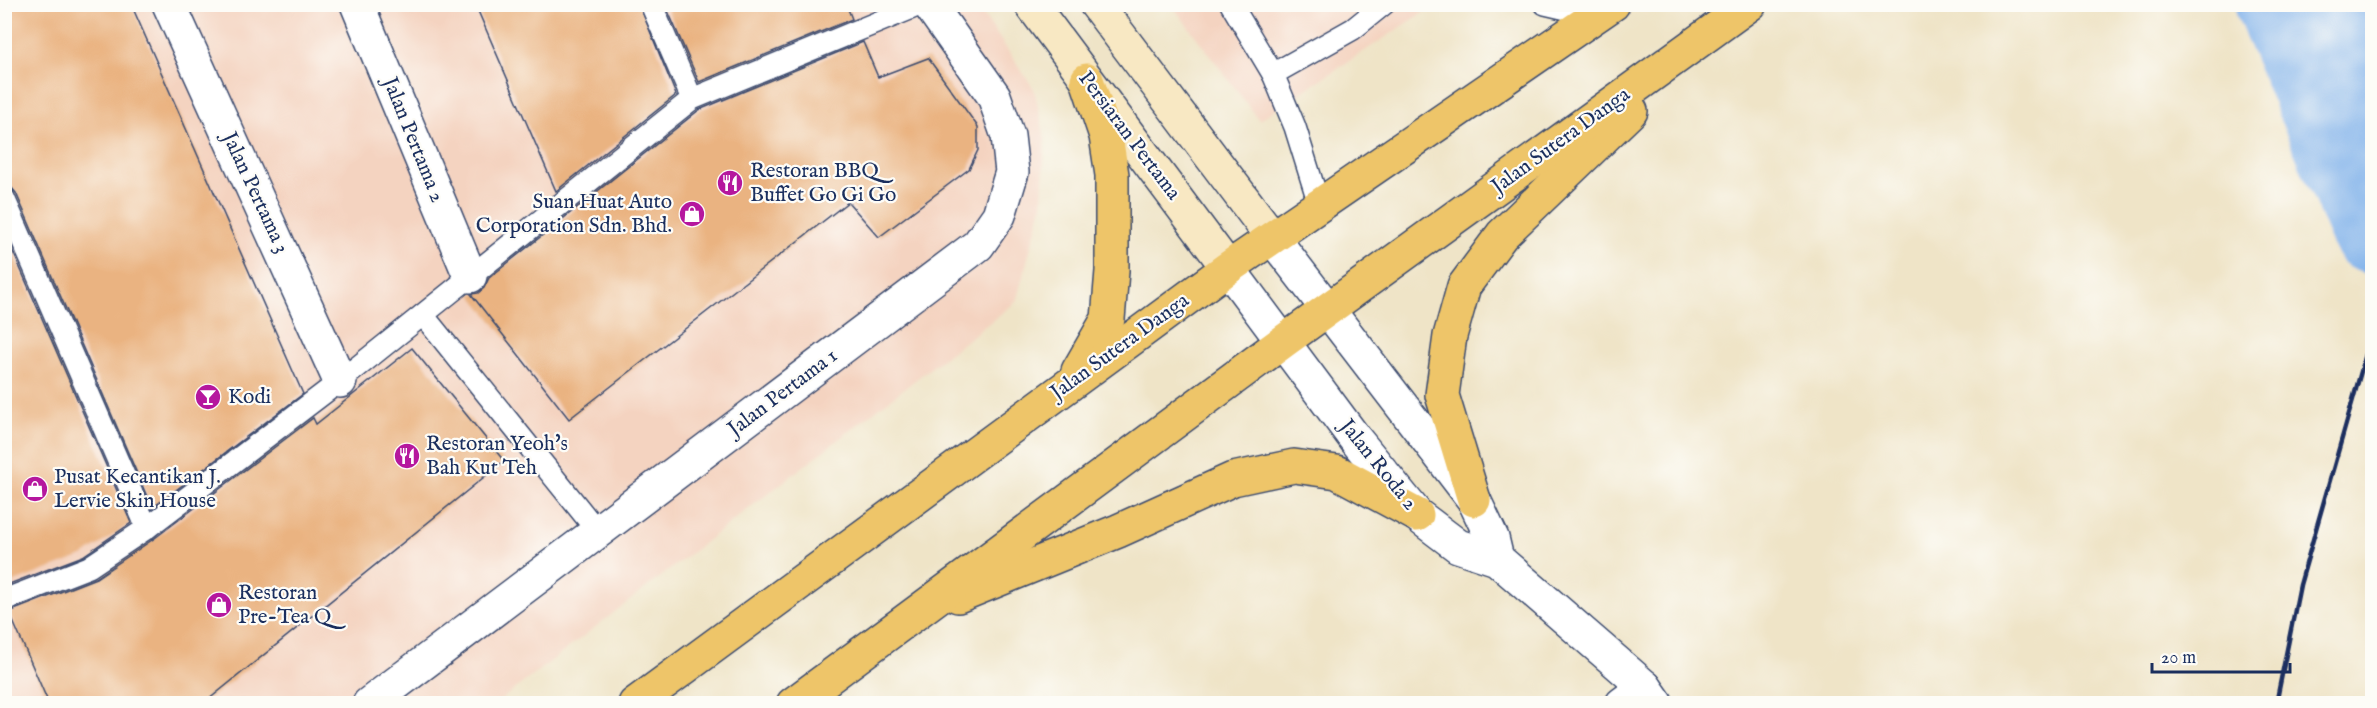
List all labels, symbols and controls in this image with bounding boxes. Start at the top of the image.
street label: Persiaran Pertama [1072,66,1187,207]
street label: Jalan Pertama 2 [375,71,450,207]
street label: Jalan Sutera Danga [1485,81,1636,202]
street label: Jalan Pertama 3 [214,126,295,258]
place label: Restoran BBQ Buffet Go Gi Go [750,158,896,209]
restaurant icon: Restoran BBQ Buffet Go Gi Go [715,168,745,198]
place label: Suan Huat Auto Corporation Sdn. Bhd. [476,189,672,240]
shop icon: Suan Huat Auto Corporation Sdn. Bhd. [677,199,707,229]
street label: Jalan Sutera Danga [1044,287,1195,408]
street label: Jalan Pertama 1 [721,343,843,444]
bar icon: Kodi [193,382,223,412]
place label: Kodi [228,384,271,411]
street label: Jalan Roda 2 [1332,412,1423,516]
place label: Restoran Yeoh's Bah Kut Teh [426,431,568,482]
restaurant icon: Restoran Yeoh's Bah Kut Teh [392,441,422,471]
place label: Pusat Kecantikan J. Lervie Skin House [54,464,221,515]
shop icon: Pusat Kecantikan J. Lervie Skin House [20,474,50,504]
place label: Restoran Pre-Tea Q [238,580,346,631]
shop icon: Restoran Pre-Tea Q [204,590,234,620]
scale bar [2152,636,2290,674]
text: 20 m [2161,647,2196,670]

